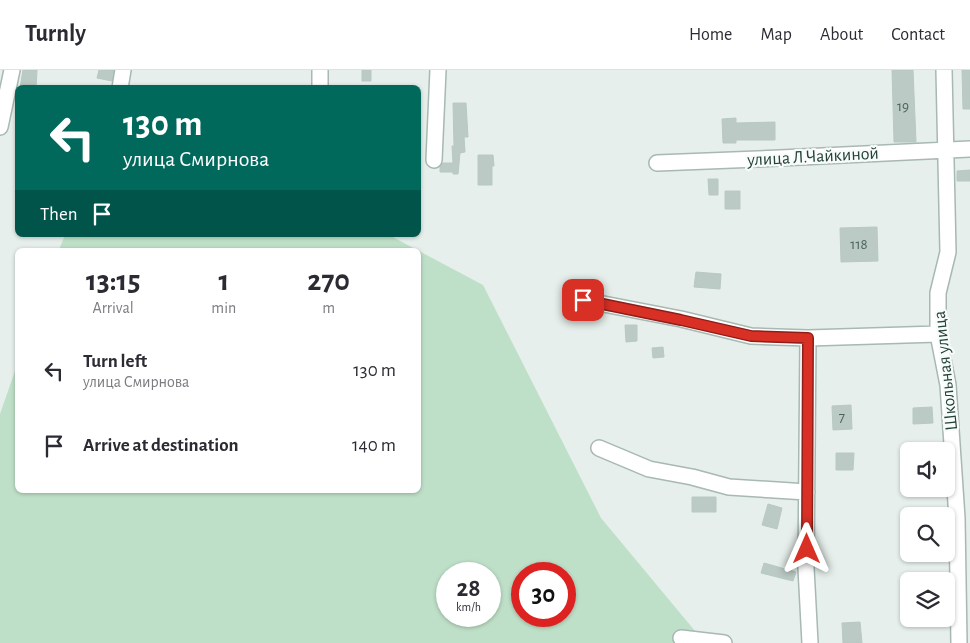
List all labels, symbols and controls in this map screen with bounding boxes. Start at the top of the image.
text: Turnly [25,22,86,46]
text: Home [689,26,732,44]
text: Map [760,26,792,44]
text: About [820,26,863,44]
text: Contact [891,26,945,44]
house number: 19 [897,99,909,114]
icon: left [40,105,105,170]
text: 130 m [123,107,202,142]
street label: улица Л.Чайкиной [746,145,879,169]
text: улица Смирнова [123,148,269,170]
icon: arrive [88,200,116,228]
text: Then [40,205,78,224]
house number: 118 [850,237,868,252]
text: 13:15 [86,266,140,296]
text: 1 [218,266,229,296]
text: 270 [307,266,350,296]
pin [562,279,604,321]
icon: arrive [569,286,597,314]
text: Arrival [93,300,134,316]
text: min [211,300,236,316]
text: m [322,300,335,316]
street label: Школьная улица [931,310,961,432]
text: Turn left [83,352,147,371]
icon: left [40,357,68,385]
text: 130 m [353,361,396,380]
text: улица Смирнова [83,374,189,390]
house number: 7 [839,410,845,425]
icon: arrive [40,432,68,460]
text: Arrive at destination [83,436,239,455]
text: 140 m [352,436,396,455]
map controls [900,442,955,627]
button: sound [900,442,955,497]
button: search [900,507,955,562]
position arrow [780,522,832,574]
speed limit sign: 30 [511,562,576,627]
button: layers [900,572,955,627]
text: 28 [456,576,481,601]
text: km/h [456,601,481,613]

